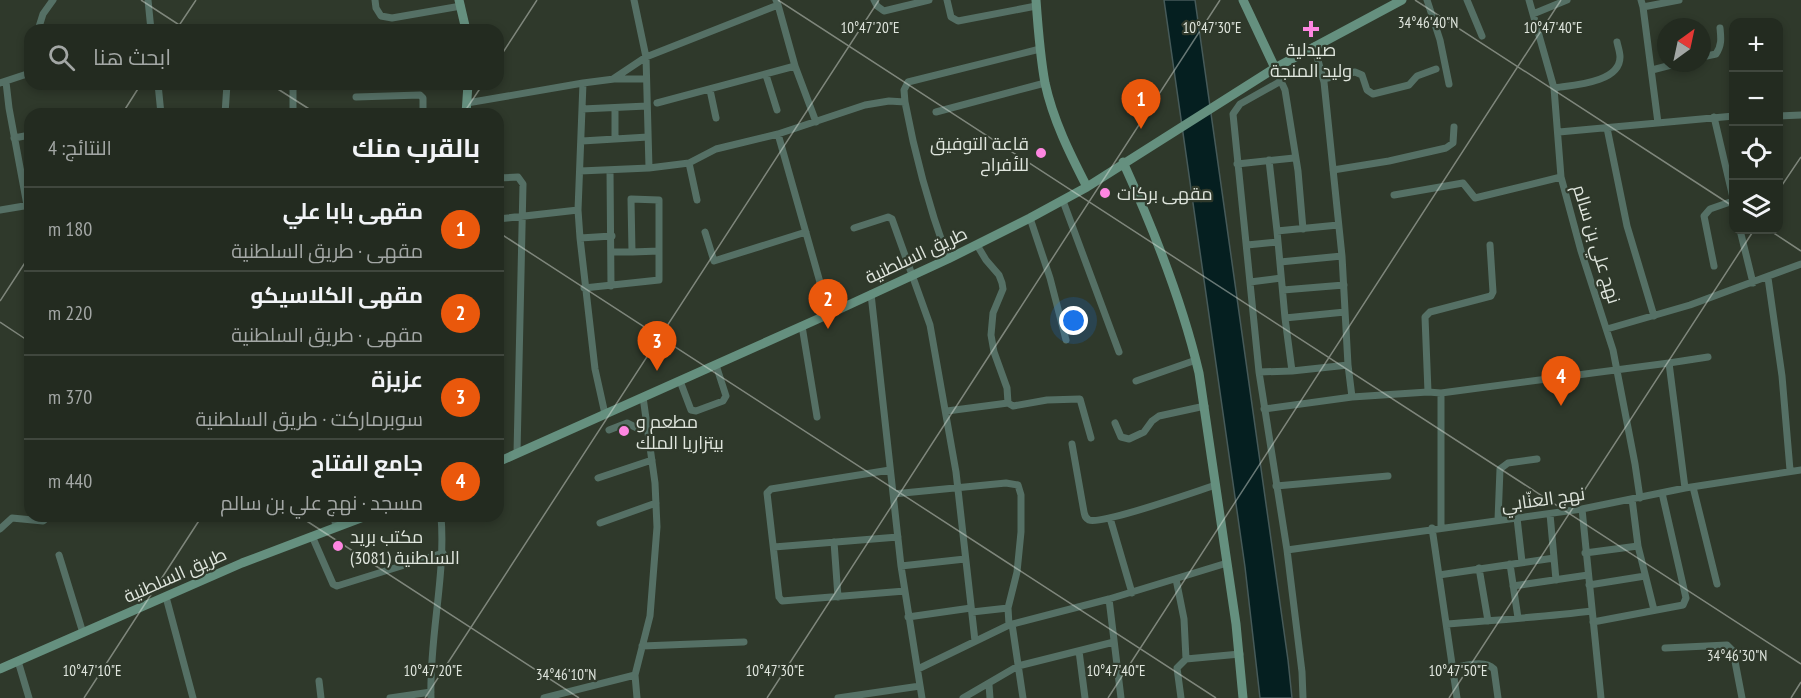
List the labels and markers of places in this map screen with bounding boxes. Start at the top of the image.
marker: صيدلية وليد المنجة [1304,22,1318,36]
place label: صيدلية وليد المنجة [1270,38,1352,82]
pin: 1 [1122,80,1160,129]
place label: قاعة التوفيق للأفراح [930,132,1029,177]
marker: قاعة التوفيق للأفراح [1034,146,1048,160]
place label: مقهى بركات [1117,182,1213,205]
marker: مقهى بركات [1098,186,1112,200]
pin: 2 [808,280,848,329]
pin: 3 [638,322,676,371]
pin: 4 [1542,356,1580,406]
place label: مطعم و بيتزاريا الملك [636,410,724,454]
marker: مطعم و بيتزاريا الملك [617,424,631,438]
place label: مكتب بريد السلطنية (3081) [350,525,460,569]
marker: مكتب بريد السلطنية (3081) [331,539,345,553]

